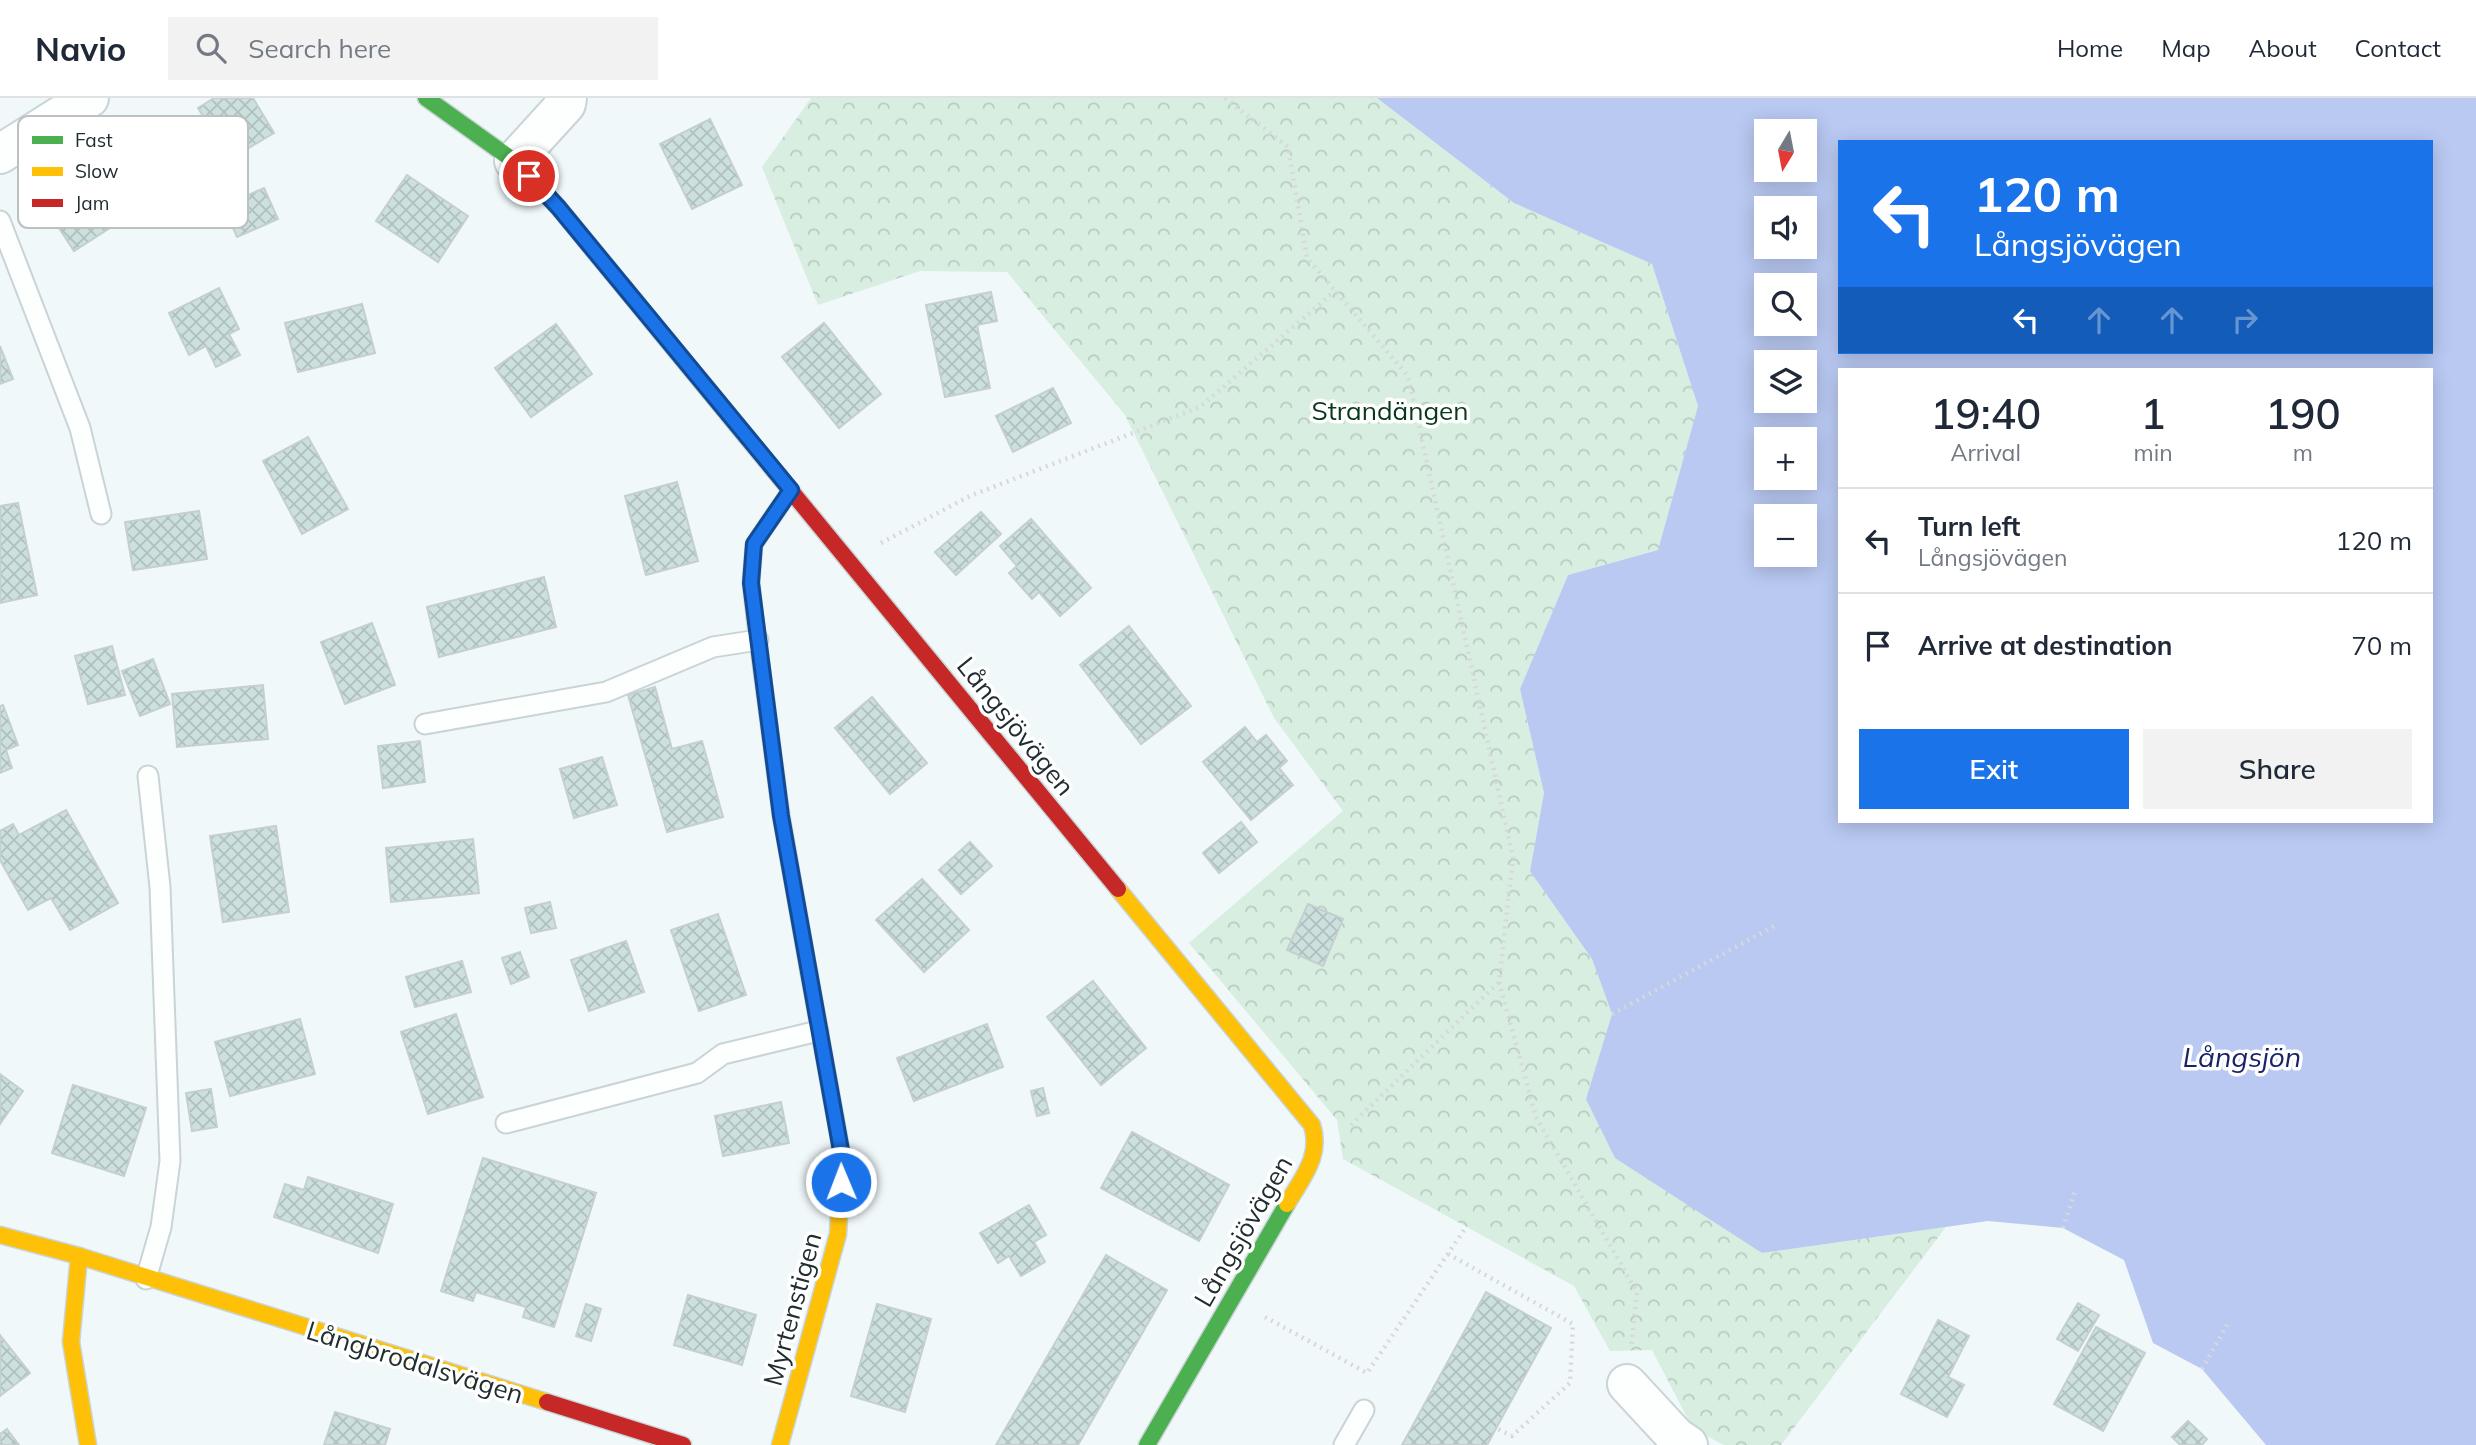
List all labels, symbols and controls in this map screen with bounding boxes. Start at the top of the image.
search box [168,17,658,80]
text: Navio [35,28,126,69]
icon: search [192,29,230,67]
text: Search here [248,32,391,65]
text: Home [2057,33,2123,63]
text: Map [2161,33,2211,63]
text: About [2249,33,2317,63]
text: Contact [2355,33,2441,63]
legend [18,116,248,228]
north arrow [1754,119,1816,182]
map controls [1754,119,1817,567]
text: Fast [75,128,113,152]
pin [499,146,559,206]
icon: arrive [510,157,548,195]
text: Slow [75,159,119,183]
text: 120 m [1974,163,2120,224]
icon: left [1859,168,1950,259]
text: Jam [75,191,109,215]
button: sound [1754,196,1817,259]
text: Långsjövägen [1974,224,2182,264]
button: search [1754,273,1817,336]
icon: left [2007,301,2045,339]
icon: ahead [2080,301,2118,339]
icon: ahead [2153,301,2191,339]
icon: right [2226,301,2264,339]
button: layers [1754,350,1817,413]
text: 19:40 [1930,387,2041,440]
text: 1 [2140,387,2166,440]
text: 190 [2265,387,2341,440]
park label: Strandängen [1312,394,1468,427]
button: + [1754,427,1817,490]
text: Arrival [1951,438,2021,467]
text: min [2133,438,2173,467]
text: m [2293,438,2313,467]
button: − [1754,504,1817,567]
text: Turn left [1918,510,2020,543]
icon: left [1859,522,1897,560]
text: 120 m [2336,524,2412,557]
text: Långsjövägen [1918,543,2067,572]
icon: arrive [1859,627,1897,665]
text: Arrive at destination [1918,629,2173,662]
text: 70 m [2351,629,2412,662]
street label: Långsjövägen [950,650,1082,802]
button: Exit [1859,729,2129,809]
button: Share [2143,729,2412,809]
water label: Långsjön [2183,1039,2301,1074]
position arrow [804,1145,878,1219]
street label: Långsjövägen [1186,1150,1300,1312]
street label: Myrtenstigen [756,1229,828,1389]
street label: Långbrodalsvägen [303,1313,527,1411]

